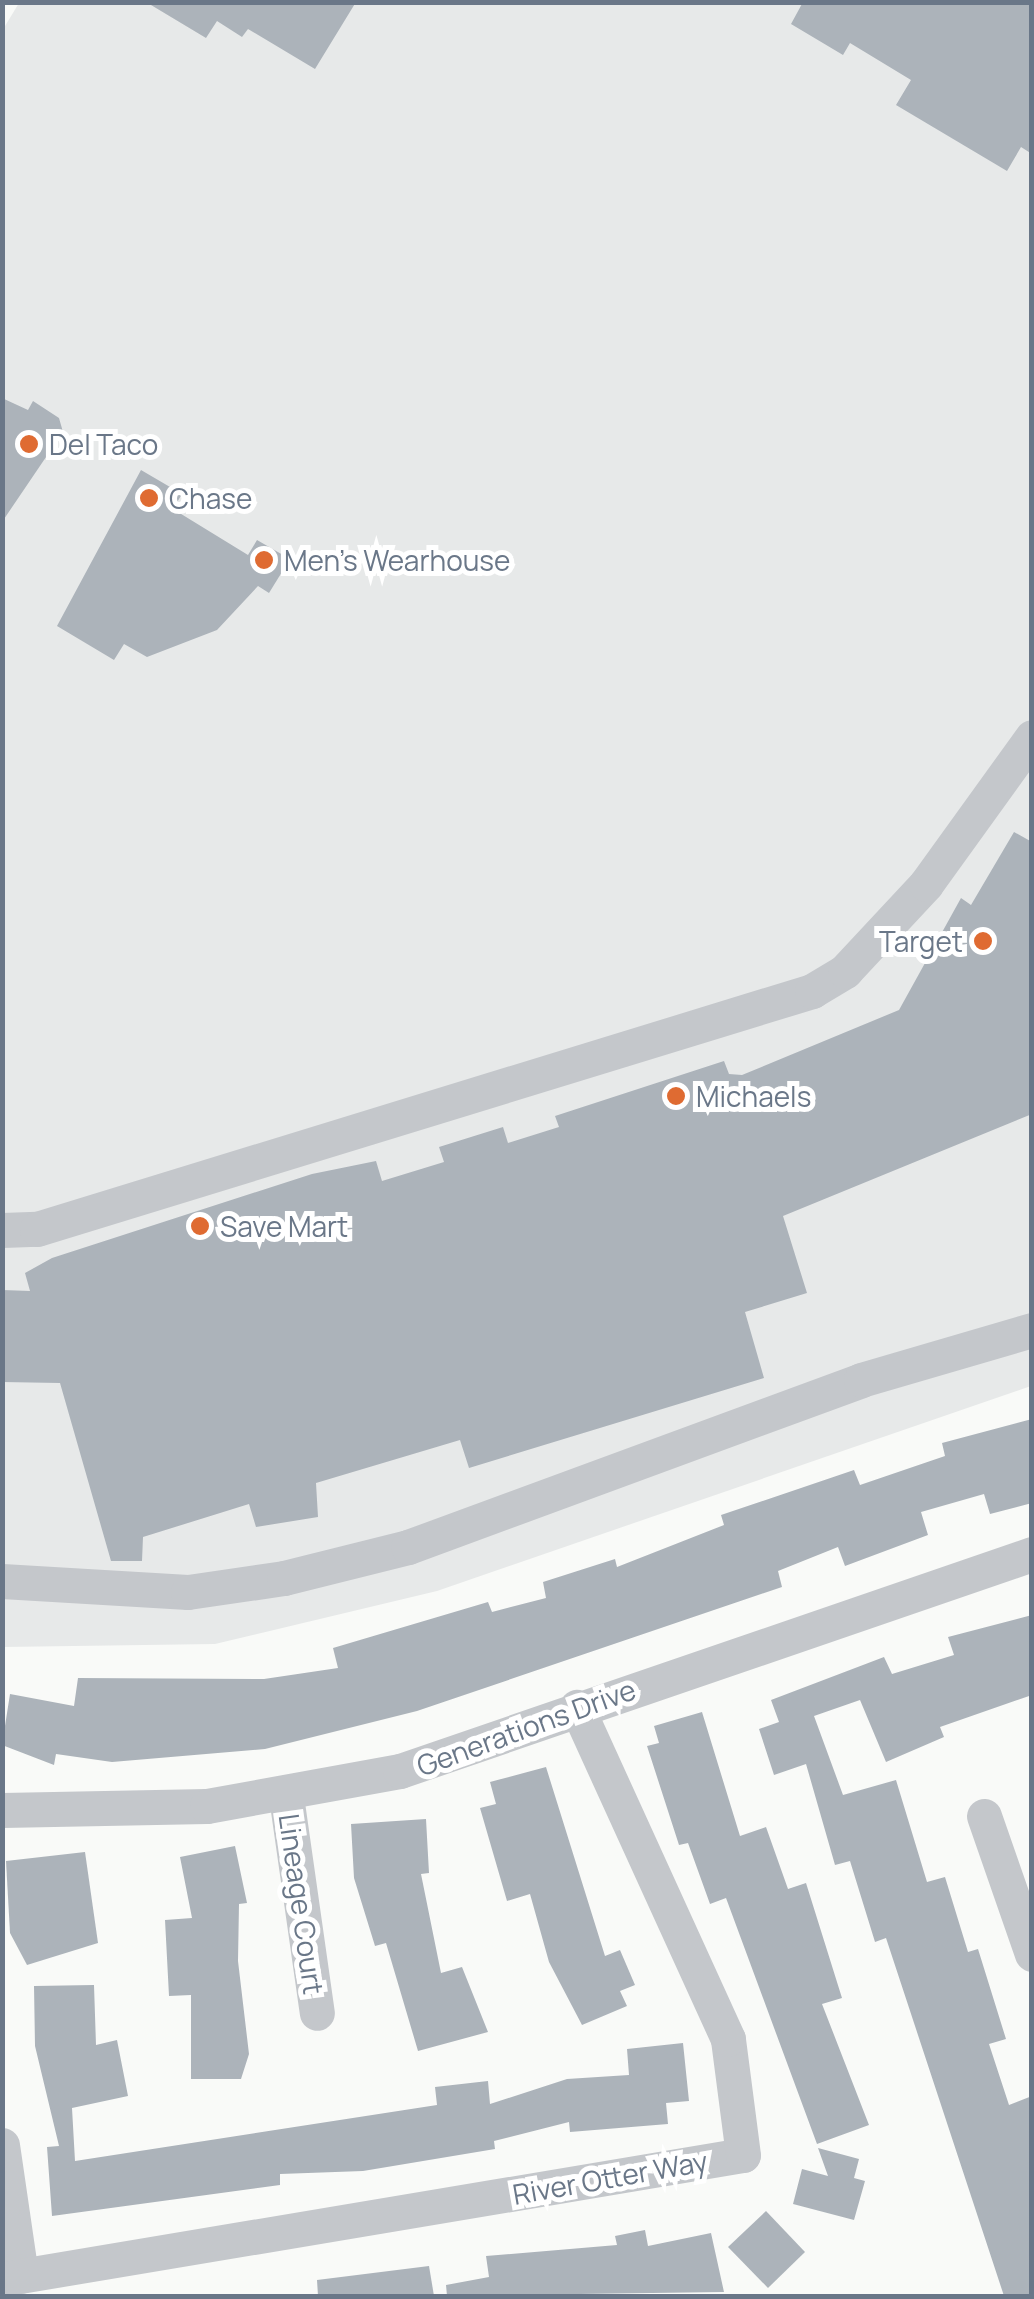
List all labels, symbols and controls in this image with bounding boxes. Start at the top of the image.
place label: Del Taco [49,427,158,461]
marker: Del Taco [18,433,40,455]
place label: Chase [169,481,252,515]
marker: Chase [138,487,160,509]
place label: Men's Wearhouse [284,543,510,577]
marker: Men's Wearhouse [253,549,275,571]
place label: Target [879,924,963,958]
marker: Target [972,930,994,952]
place label: Michaels [696,1079,811,1113]
marker: Michaels [665,1085,687,1107]
place label: Save Mart [220,1209,348,1243]
marker: Save Mart [189,1215,211,1237]
street label: Generations Drive [412,1672,640,1782]
street label: Lineage Court [273,1812,331,1996]
street label: River Otter Way [510,2143,710,2211]

